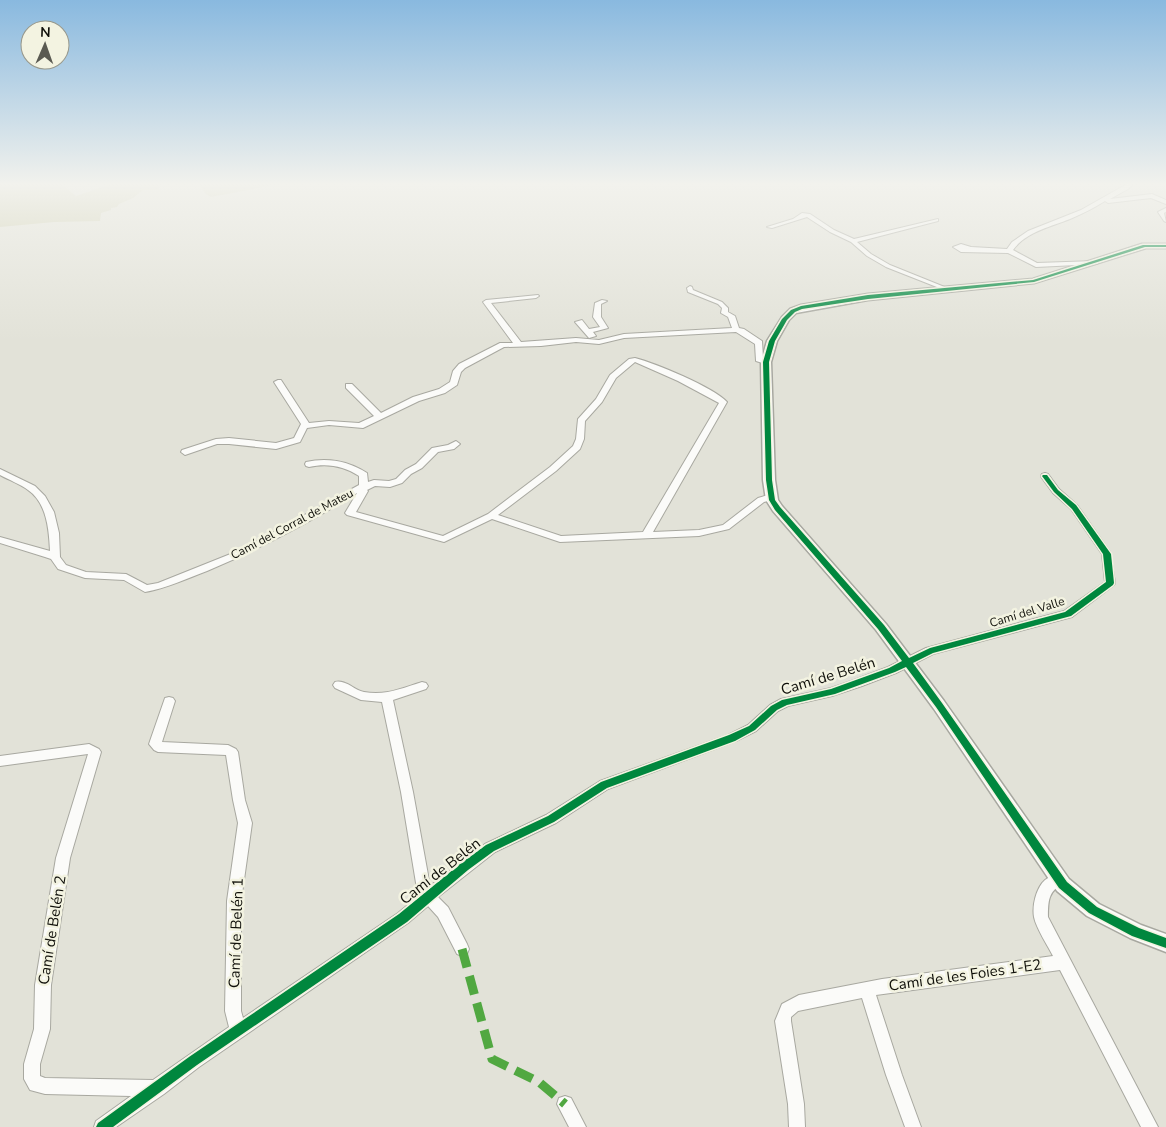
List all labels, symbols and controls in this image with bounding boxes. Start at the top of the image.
north arrow [20,20,70,70]
text: N [40,23,51,42]
street label: Camí del Corral de Mateu [228,485,356,563]
street label: Camí del Valle [987,593,1067,631]
street label: Camí de Belén [778,652,878,700]
street label: Camí de Belén [395,833,485,909]
street label: Camí de Belén 2 [33,874,71,986]
street label: Camí de Belén 1 [224,877,248,989]
street label: Camí de les Foies 1-E2 [887,954,1043,996]

